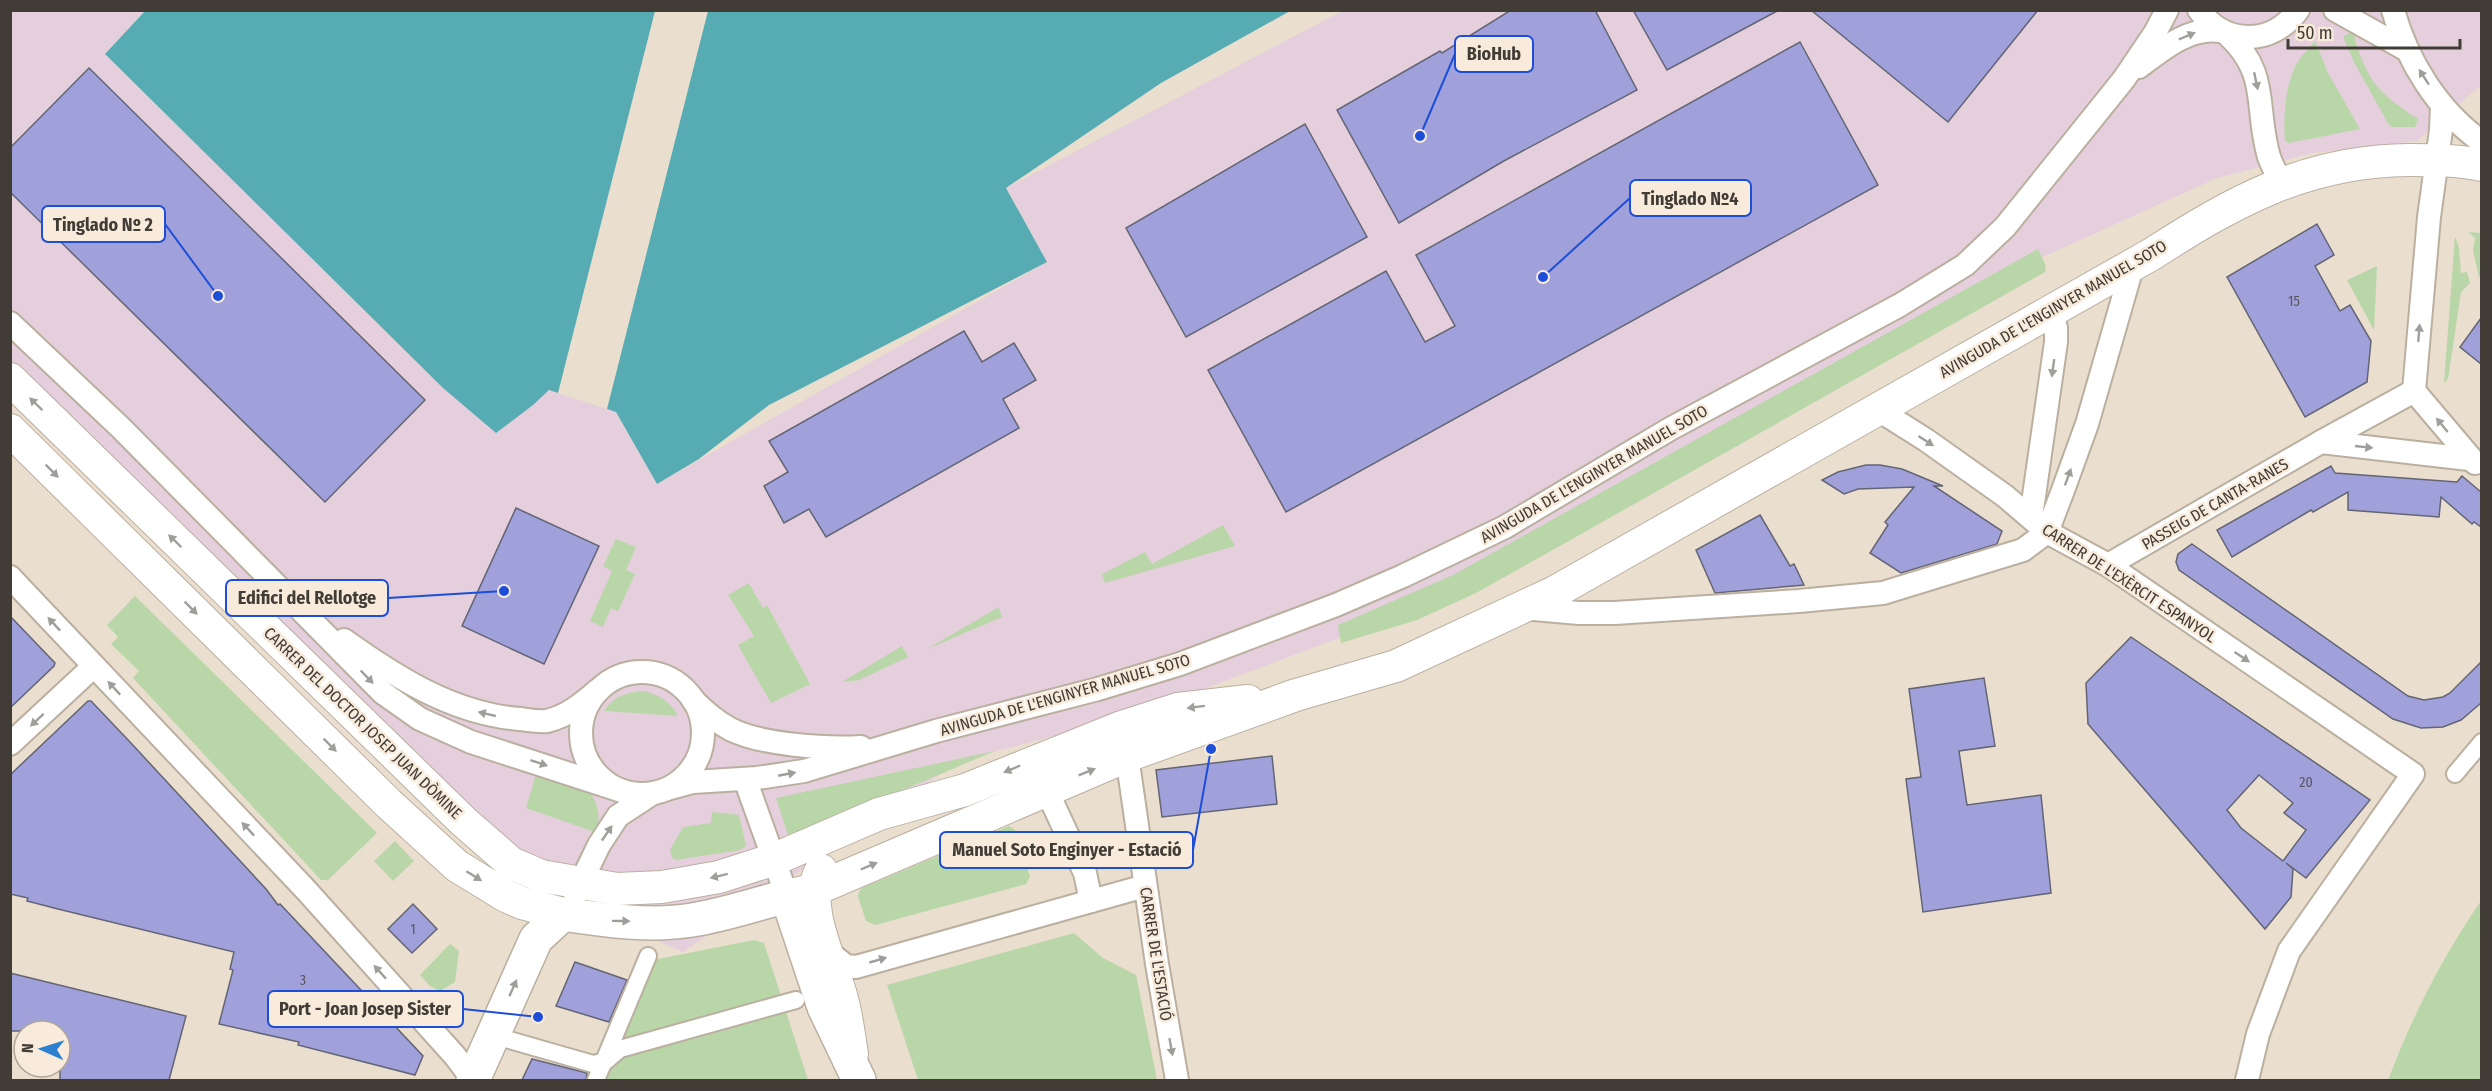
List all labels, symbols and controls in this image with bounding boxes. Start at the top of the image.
scale bar [2288,12,2460,50]
text: 50 m [2297,22,2333,44]
one-way arrow [2178,31,2196,41]
callout: BioHub [1455,36,1533,72]
text: BioHub [1467,43,1521,65]
one-way arrow [2418,69,2429,86]
one-way arrow [2252,72,2262,90]
callout: Tinglado Nº4 [1630,180,1751,216]
text: Tinglado Nº4 [1641,188,1739,210]
callout: Tinglado Nº 2 [42,206,165,242]
text: Tinglado Nº 2 [53,214,153,236]
street label: AVINGUDA DE L'ENGINYER MANUEL SOTO [1936,236,2170,382]
house number: 15 [2288,293,2300,310]
one-way arrow [2414,323,2424,342]
one-way arrow [2048,359,2058,378]
one-way arrow [30,398,44,412]
street label: AVINGUDA DE L'ENGINYER MANUEL SOTO [1477,401,1711,547]
one-way arrow [2435,417,2448,433]
one-way arrow [1918,435,1934,446]
one-way arrow [2355,442,2374,452]
street label: PASSEIG DE CANTA-RANES [2138,454,2292,554]
one-way arrow [45,464,59,478]
one-way arrow [2063,468,2073,486]
street label: CARRER DE L'EXÈRCIT ESPANYOL [2038,520,2220,646]
one-way arrow [168,534,183,548]
callout: Edifici del Rellotge [226,580,388,616]
text: Edifici del Rellotge [238,587,376,609]
one-way arrow [184,601,198,615]
one-way arrow [48,617,61,632]
street label: CARRER DEL DOCTOR JOSEP JUAN DÒMINE [260,623,466,823]
street label: AVINGUDA DE L'ENGINYER MANUEL SOTO [938,650,1192,740]
one-way arrow [2234,651,2250,663]
one-way arrow [360,669,374,684]
one-way arrow [107,680,121,695]
one-way arrow [1187,702,1206,711]
one-way arrow [478,708,496,718]
one-way arrow [30,712,44,726]
one-way arrow [322,738,336,752]
one-way arrow [530,759,548,768]
one-way arrow [1003,765,1021,774]
one-way arrow [1078,767,1096,776]
one-way arrow [777,769,796,778]
house number: 20 [2299,774,2313,791]
one-way arrow [241,822,255,837]
one-way arrow [602,824,613,841]
callout: Manuel Soto Enginyer - Estació [940,832,1193,868]
text: Manuel Soto Enginyer - Estació [952,839,1182,861]
one-way arrow [861,861,879,871]
one-way arrow [466,871,482,882]
one-way arrow [710,872,729,882]
street label: CARRER DE L'ESTACIÓ [1136,886,1176,1022]
one-way arrow [611,916,630,925]
house number: 1 [410,921,416,938]
one-way arrow [869,955,887,964]
one-way arrow [373,965,387,980]
house number: 3 [300,972,306,989]
one-way arrow [509,979,518,997]
callout: Port - Joan Josep Sister [268,991,463,1027]
text: Port - Joan Josep Sister [279,998,451,1020]
north arrow [12,1019,72,1079]
one-way arrow [1167,1038,1176,1057]
text: N [18,1043,37,1054]

